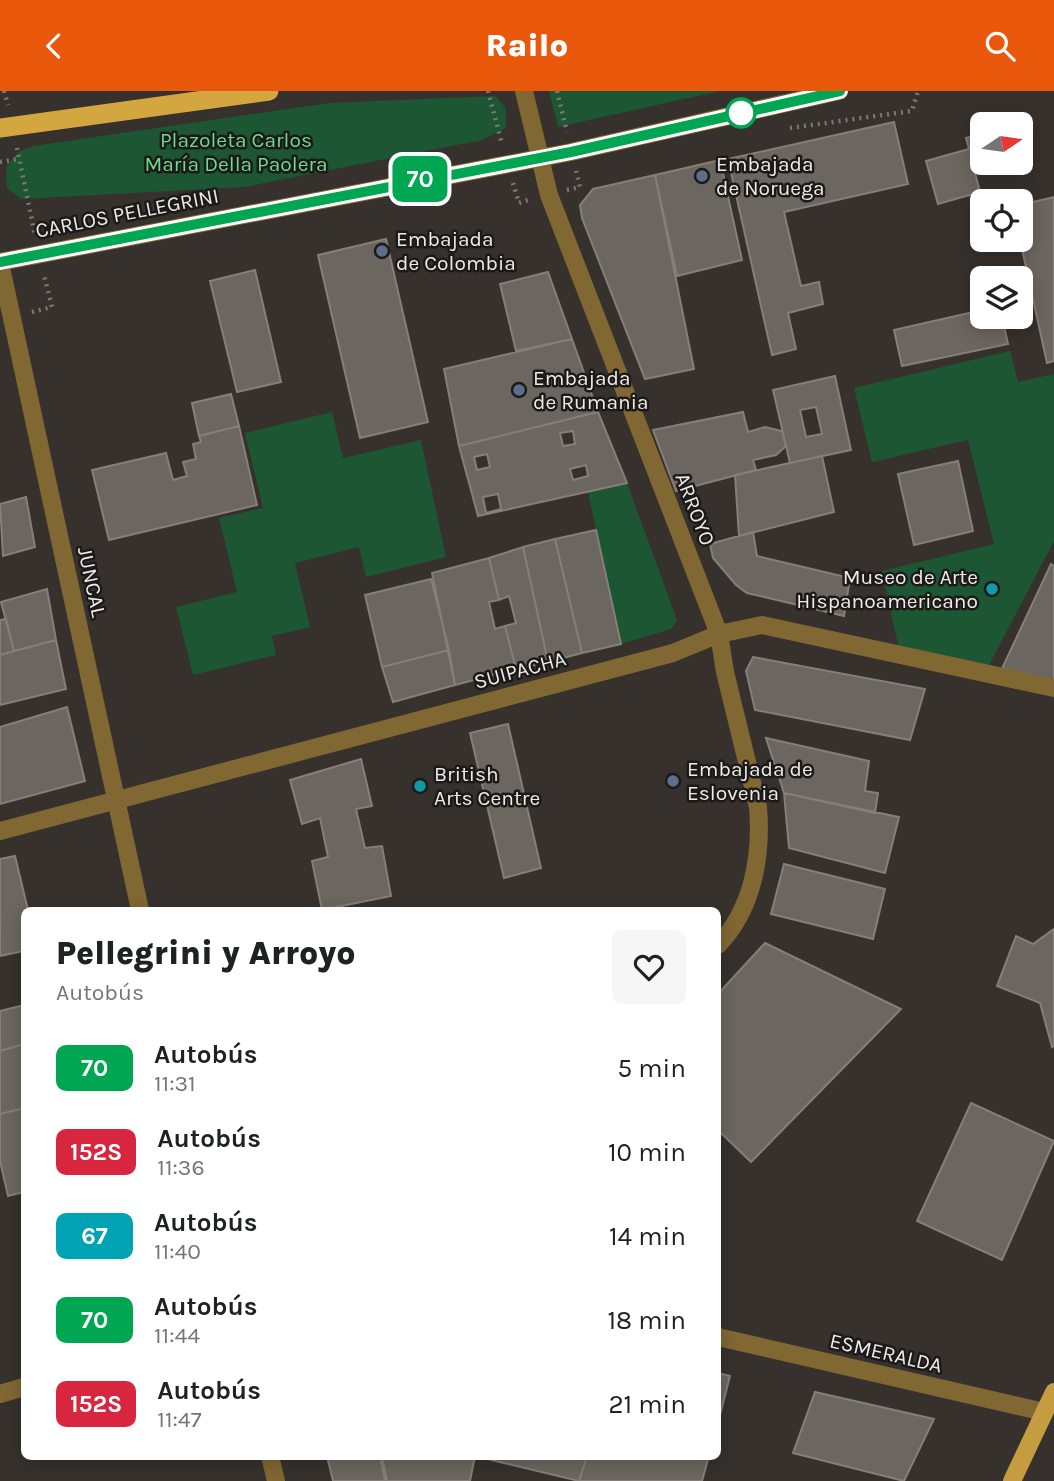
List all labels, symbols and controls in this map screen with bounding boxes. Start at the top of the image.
icon: back [35,27,73,65]
text: Railo [486,27,568,64]
icon: search [981,27,1019,65]
unlabelled marker [726,98,756,128]
north arrow [970,112,1032,175]
map controls [970,112,1033,329]
park label: Plazoleta Carlos María Della Paolera [144,128,328,176]
place label: Embajada de Noruega [716,152,825,200]
line badge: 70 [388,156,452,202]
text: 70 [406,165,434,193]
marker: Embajada de Noruega [694,168,710,184]
street label: CARLOS PELLEGRINI [33,183,221,243]
button: locate [970,189,1033,252]
place label: Embajada de Colombia [396,227,516,275]
marker: Embajada de Colombia [374,243,390,259]
button: layers [970,266,1033,329]
place label: Embajada de Rumania [533,366,649,414]
marker: Embajada de Rumania [511,382,527,398]
street label: ARROYO [670,469,720,549]
street label: JUNCAL [73,545,111,620]
place label: Museo de Arte Hispanoamericano [796,565,978,613]
marker: Museo de Arte Hispanoamericano [984,581,1000,597]
street label: SUIPACHA [471,646,569,694]
place label: Embajada de Eslovenia [687,757,813,805]
place label: British Arts Centre [434,762,540,810]
marker: Embajada de Eslovenia [665,773,681,789]
marker: British Arts Centre [412,778,428,794]
button: heart [612,930,686,1004]
text: Pellegrini y Arroyo [56,934,356,972]
text: Autobús [56,979,144,1006]
text: Autobús [154,1039,258,1070]
text: 5 min [617,1053,686,1084]
text: 70 [81,1054,108,1082]
text: 11:31 [154,1070,196,1097]
text: Autobús [157,1123,261,1154]
text: 10 min [608,1137,686,1168]
text: 152S [70,1138,122,1166]
text: 11:36 [157,1154,205,1181]
text: Autobús [154,1207,258,1238]
text: 14 min [609,1221,686,1252]
text: 67 [81,1222,108,1250]
text: 11:40 [154,1238,201,1265]
text: Autobús [154,1291,258,1322]
text: 18 min [607,1305,686,1336]
text: 70 [81,1306,108,1334]
text: 11:44 [154,1322,200,1349]
street label: ESMERALDA [827,1328,945,1378]
text: Autobús [157,1375,261,1406]
text: 21 min [608,1389,686,1420]
text: 152S [70,1390,122,1418]
text: 11:47 [157,1406,202,1433]

